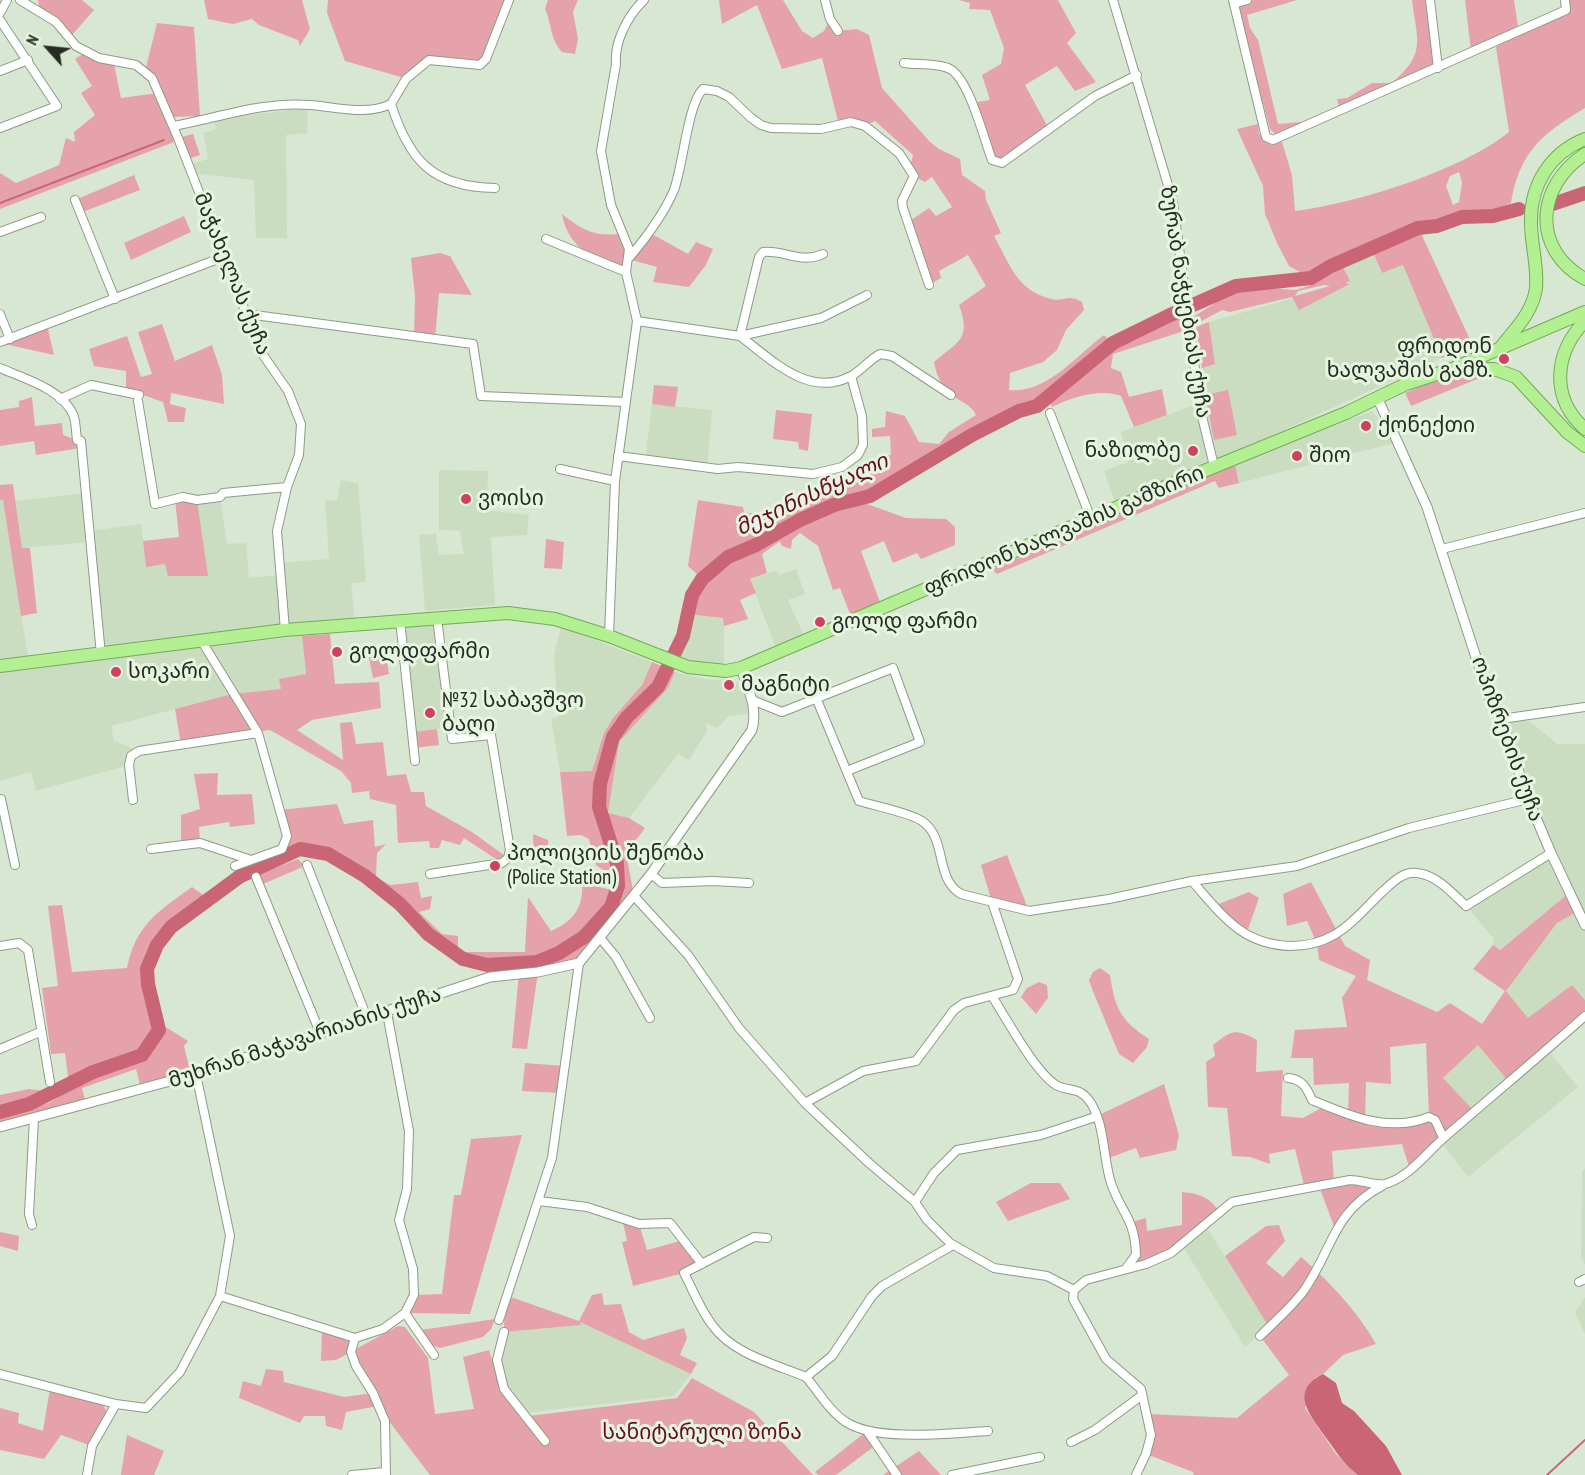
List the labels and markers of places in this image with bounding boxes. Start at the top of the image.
place label: ფრიდონ ხალვაშის გამზ. [1327,334,1492,384]
marker: ფრიდონ ხალვაშის გამზ. [1497,352,1511,366]
place label: ქონექთი [1378,413,1475,439]
marker: ქონექთი [1359,419,1373,433]
place label: ნაზილბე [1084,438,1181,464]
place label: შიო [1309,443,1351,469]
marker: ნაზილბე [1186,444,1200,458]
marker: შიო [1290,449,1304,463]
place label: ვოისი [478,486,544,512]
marker: ვოისი [459,492,473,506]
place label: გოლდ ფარმი [832,609,978,635]
marker: გოლდ ფარმი [813,615,827,629]
place label: გოლდფარმი [349,639,490,665]
marker: გოლდფარმი [330,645,344,659]
place label: სოკარი [128,659,210,685]
marker: სოკარი [109,665,123,679]
place label: მაგნიტი [741,672,830,698]
marker: მაგნიტი [722,678,736,692]
place label: №32 საბავშვო ბაღი [442,688,584,738]
marker: №32 საბავშვო ბაღი [423,706,437,720]
place label: პოლიციის შენობა (Police Station) [507,841,704,891]
marker: პოლიციის შენობა (Police Station) [488,859,502,873]

